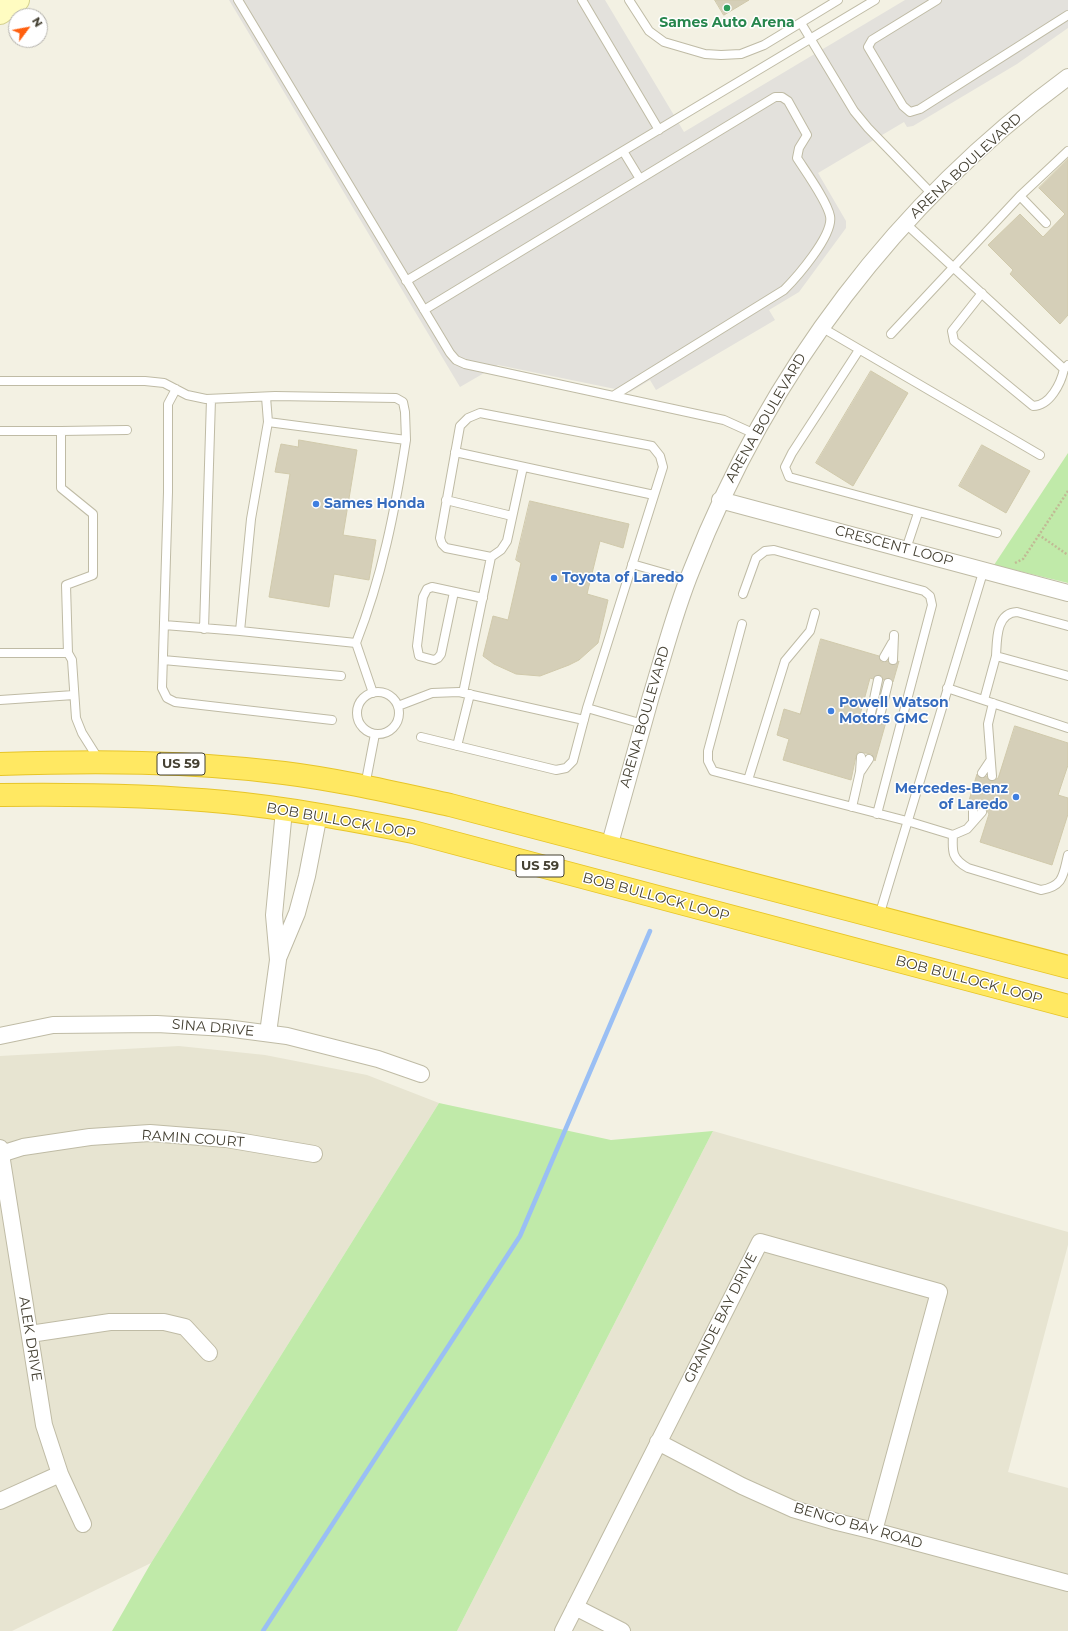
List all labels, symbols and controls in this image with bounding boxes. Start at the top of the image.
marker: Sames Auto Arena [722,3,732,13]
north arrow [8,8,48,48]
text: N [29,15,46,30]
place label: Sames Auto Arena [659,15,795,31]
street label: ARENA BOULEVARD [907,110,1025,222]
street label: ARENA BOULEVARD [722,350,810,486]
place label: Sames Honda [324,496,425,512]
marker: Sames Honda [311,499,321,509]
street label: CRESCENT LOOP [833,522,955,570]
place label: Toyota of Laredo [562,570,684,586]
marker: Toyota of Laredo [549,573,559,583]
street label: ARENA BOULEVARD [617,644,673,790]
place label: Powell Watson Motors GMC [839,695,949,728]
marker: Powell Watson Motors GMC [826,706,836,716]
road number: US 59 [157,753,205,775]
place label: Mercedes-Benz of Laredo [895,781,1008,814]
marker: Mercedes-Benz of Laredo [1011,792,1021,802]
street label: BOB BULLOCK LOOP [265,800,417,842]
road number: US 59 [516,855,564,877]
street label: BOB BULLOCK LOOP [581,869,731,925]
street label: BOB BULLOCK LOOP [894,952,1044,1008]
street label: SINA DRIVE [171,1016,255,1040]
street label: RAMIN COURT [141,1127,245,1151]
street label: GRANDE BAY DRIVE [681,1250,761,1386]
street label: ALEK DRIVE [15,1295,45,1383]
street label: BENGO BAY ROAD [792,1500,924,1552]

